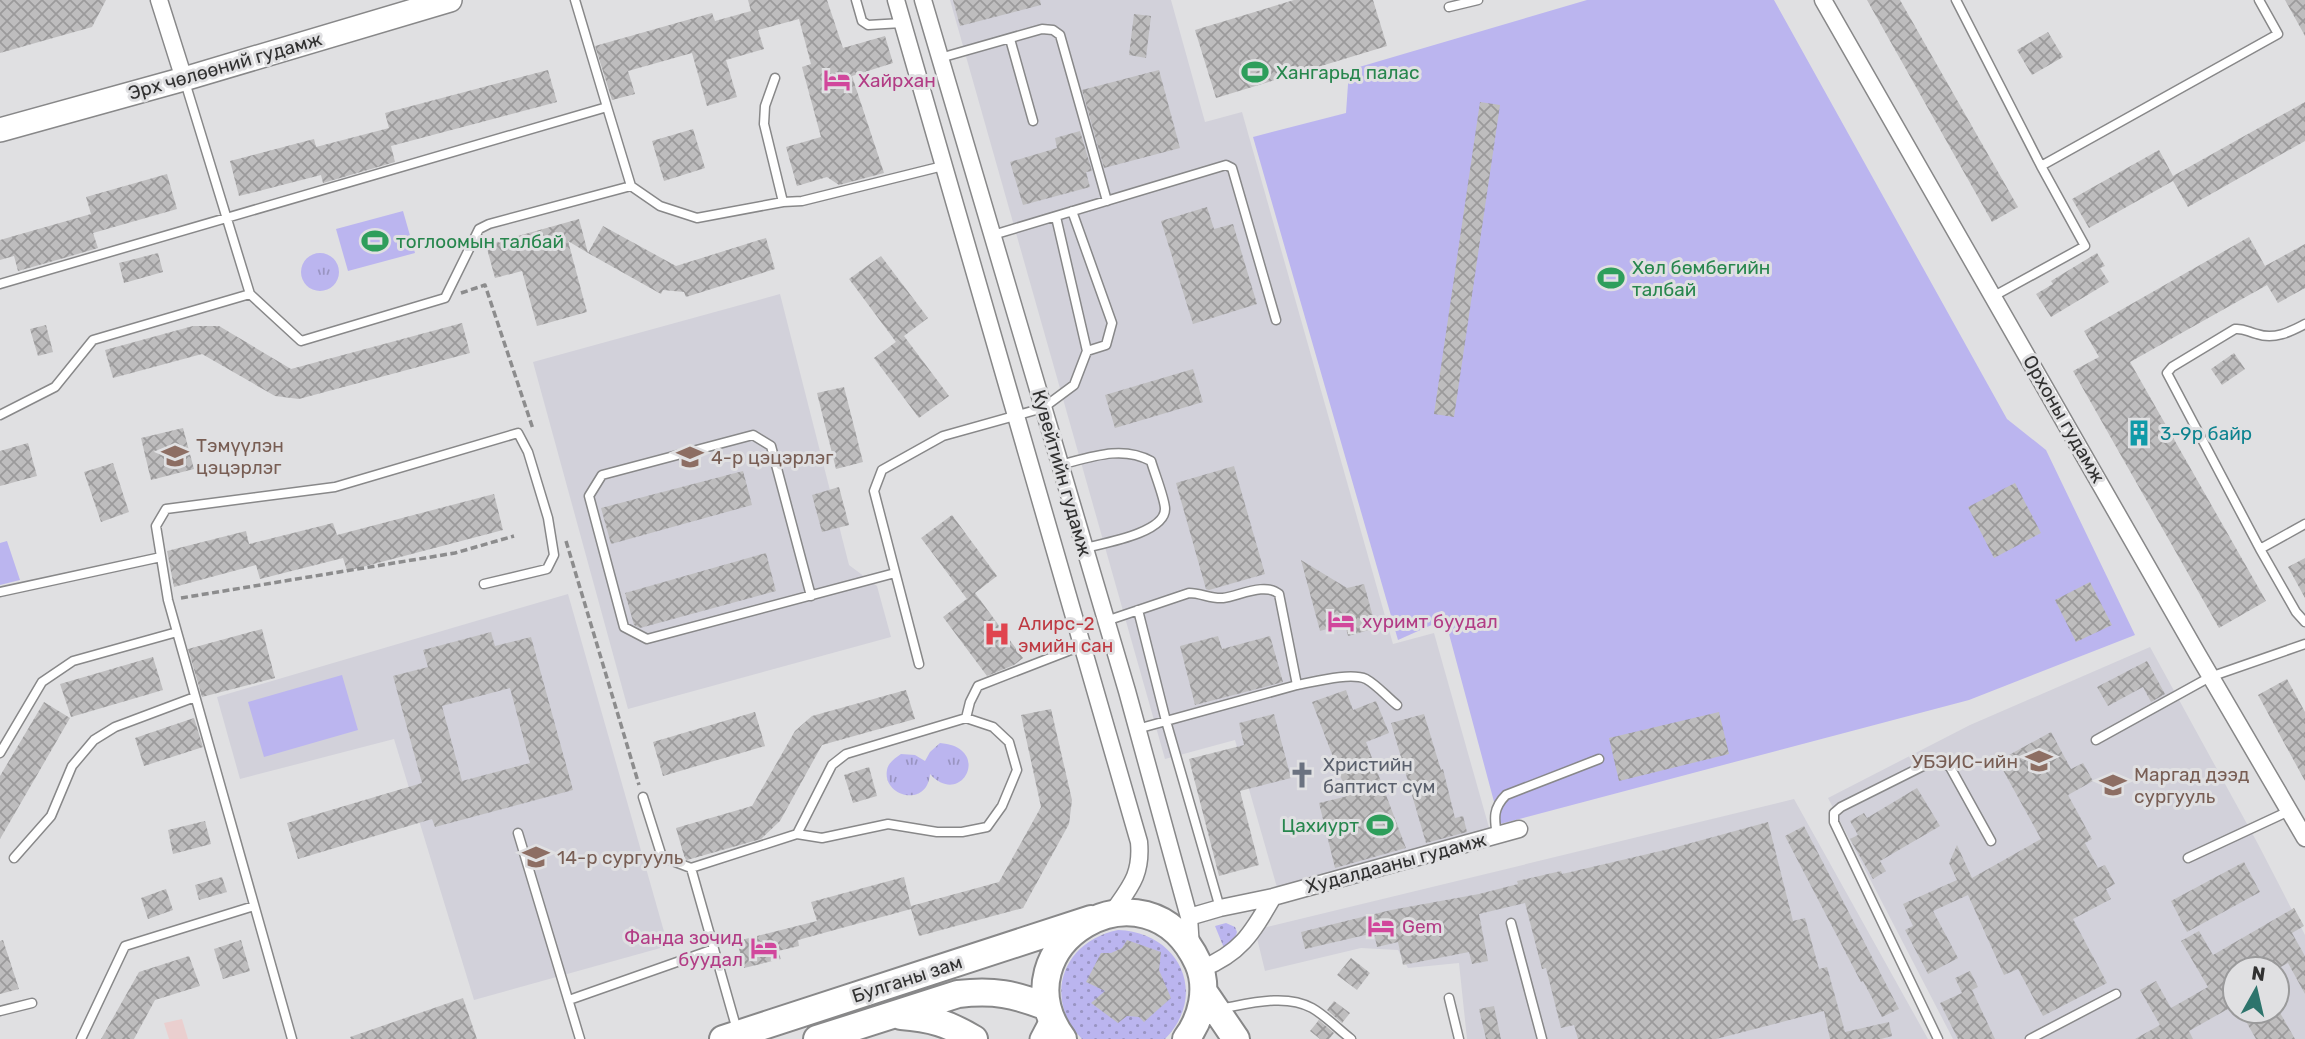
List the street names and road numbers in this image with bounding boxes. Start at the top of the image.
street label: Эрх чөлөөний гудамж [125,27,325,105]
street label: Орхоны гудамж [2018,351,2110,487]
street label: Кувейтийн гудамж [1027,387,1097,559]
street label: Худалдааны гудамж [1303,828,1489,898]
street label: Булганы зам [849,950,965,1008]

